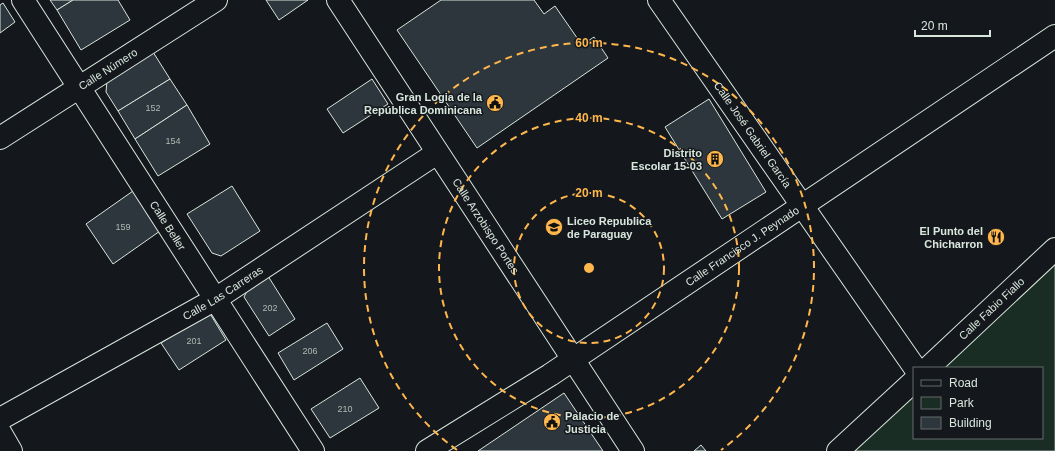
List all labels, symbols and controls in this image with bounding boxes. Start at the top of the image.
scale bar [915,12,990,38]
text: 20 m [921,19,948,33]
text: 60 m [575,36,603,50]
street label: Calle Número [76,46,139,92]
street label: Calle José Gabriel García [712,79,794,191]
place label: Gran Logia de la República Dominicana [364,91,483,116]
public building icon: Gran Logia de la República Dominicana [485,93,505,113]
house number: 152 [145,103,161,113]
text: 40 m [575,111,603,125]
house number: 154 [165,136,181,146]
place label: Distrito Escolar 15-03 [631,147,702,172]
building icon: Distrito Escolar 15-03 [705,149,725,169]
street label: Calle Arzobispo Portes [450,176,522,276]
text: 20 m [575,186,603,200]
street label: Calle Beller [148,198,188,253]
street label: Calle Francisco J. Peynado [683,204,801,288]
place label: Liceo Republica de Paraguay [567,215,652,240]
school or university icon: Liceo Republica de Paraguay [544,217,564,237]
house number: 159 [115,222,131,232]
place label: El Punto del Chicharron [919,225,983,250]
restaurant icon: El Punto del Chicharron [986,227,1006,247]
centre of rings [582,261,596,275]
street label: Calle Las Carreras [181,263,265,322]
street label: Calle Fabio Fiallo [956,275,1027,342]
house number: 202 [262,303,278,313]
house number: 201 [186,336,202,346]
house number: 206 [302,346,318,356]
legend [913,367,1043,439]
text: Road [949,376,978,390]
text: Park [949,396,975,410]
house number: 210 [337,404,353,414]
place label: Palacio de Justicia [565,410,619,435]
public building icon: Palacio de Justicia [542,412,562,432]
text: Building [949,416,992,430]

